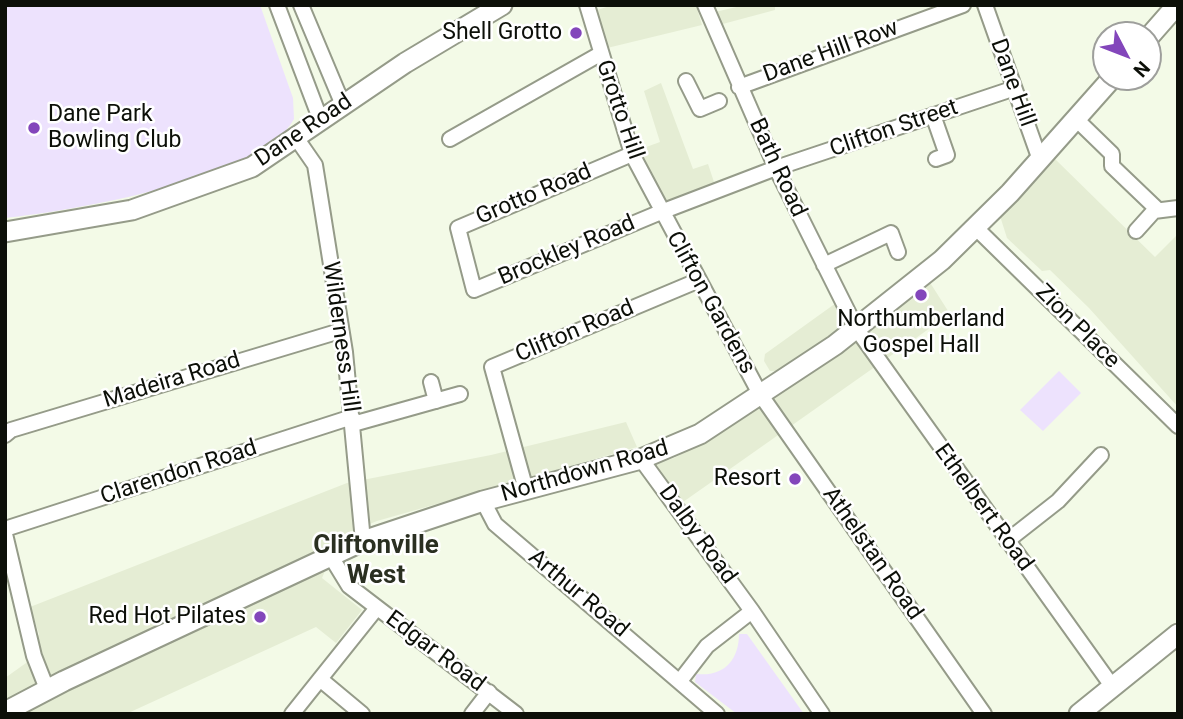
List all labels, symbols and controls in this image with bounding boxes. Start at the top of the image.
street label: Dane Hill Row [760,15,902,89]
place label: Shell Grotto [442,19,562,47]
north arrow [1092,21,1162,91]
marker: Shell Grotto [568,25,584,41]
street label: Dane Hill [983,35,1041,131]
text: N [1128,56,1155,82]
street label: Grotto Hill [589,57,649,163]
street label: Dane Road [250,89,358,173]
street label: Clifton Street [826,94,962,164]
place label: Dane Park Bowling Club [48,101,181,155]
street label: Bath Road [742,114,812,222]
marker: Dane Park Bowling Club [26,120,42,136]
street label: Grotto Road [472,158,596,232]
street label: Brockley Road [495,210,639,292]
street label: Clifton Gardens [660,227,760,379]
street label: Wilderness Hill [316,260,364,414]
street label: Zion Place [1029,279,1125,375]
marker: Northumberland Gospel Hall [913,287,929,303]
street label: Clifton Road [512,295,638,369]
place label: Northumberland Gospel Hall [837,306,1005,360]
street label: Madeira Road [100,347,244,415]
street label: Clarendon Road [97,435,261,511]
street label: Northdown Road [498,435,672,509]
street label: Ethelbert Road [928,439,1038,577]
place label: Resort [714,465,781,493]
marker: Resort [787,471,803,487]
street label: Dalby Road [652,480,742,590]
street label: Athelstan Road [816,482,928,626]
district label: Cliftonville West [313,530,439,592]
street label: Arthur Road [522,544,634,644]
place label: Red Hot Pilates [88,603,246,631]
street label: Edgar Road [380,606,490,698]
marker: Red Hot Pilates [252,609,268,625]

